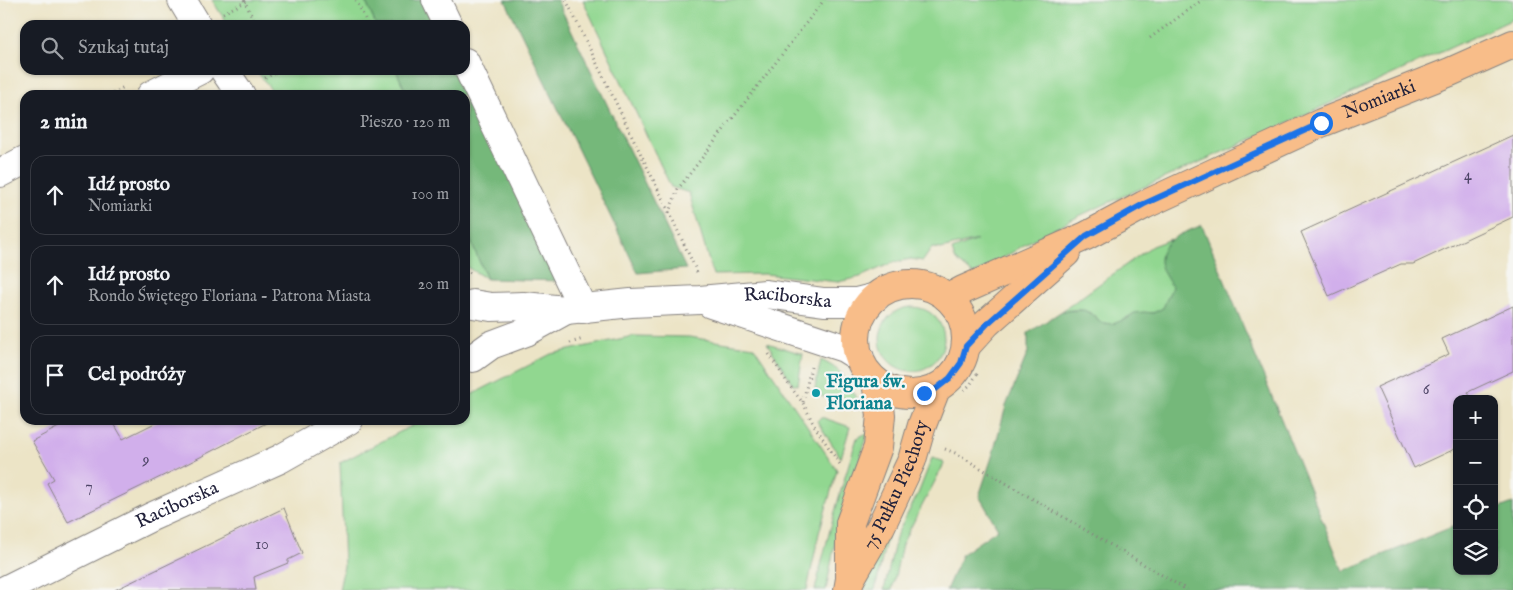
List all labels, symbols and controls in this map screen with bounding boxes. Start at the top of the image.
search box [20,20,470,75]
icon: search [38,34,66,62]
text: Szukaj tutaj [78,36,169,60]
street label: Nomiarki [1340,75,1419,125]
text: 2 min [40,109,87,136]
route start [1310,112,1333,135]
text: Pieszo · 120 m [360,113,450,133]
house number: 4 [1464,166,1472,186]
text: Idź prosto [88,173,170,197]
icon: ahead [41,181,69,209]
text: 100 m [412,185,449,205]
text: Nomiarki [88,197,152,217]
text: Idź prosto [88,263,170,287]
icon: ahead [41,271,69,299]
text: 20 m [418,275,449,295]
street label: Raciborska [743,282,832,314]
text: Rondo Świętego Floriana - Patrona Miasta [88,287,371,307]
icon: arrive [41,361,69,389]
text: Cel podróży [88,363,186,387]
place label: Figura św. Floriana [826,370,905,416]
house number: 6 [1423,380,1430,400]
route end [913,382,936,405]
marker: Figura św. Floriana [810,387,822,399]
map controls [1453,395,1498,575]
button: + [1453,395,1498,440]
street label: 75 Pułku Piechoty [858,417,935,554]
button: − [1453,440,1498,485]
house number: 9 [142,451,150,471]
street label: Raciborska [132,476,223,535]
house number: 7 [85,477,93,497]
button: locate [1453,485,1498,530]
button: layers [1453,530,1498,575]
house number: 10 [255,535,269,555]

